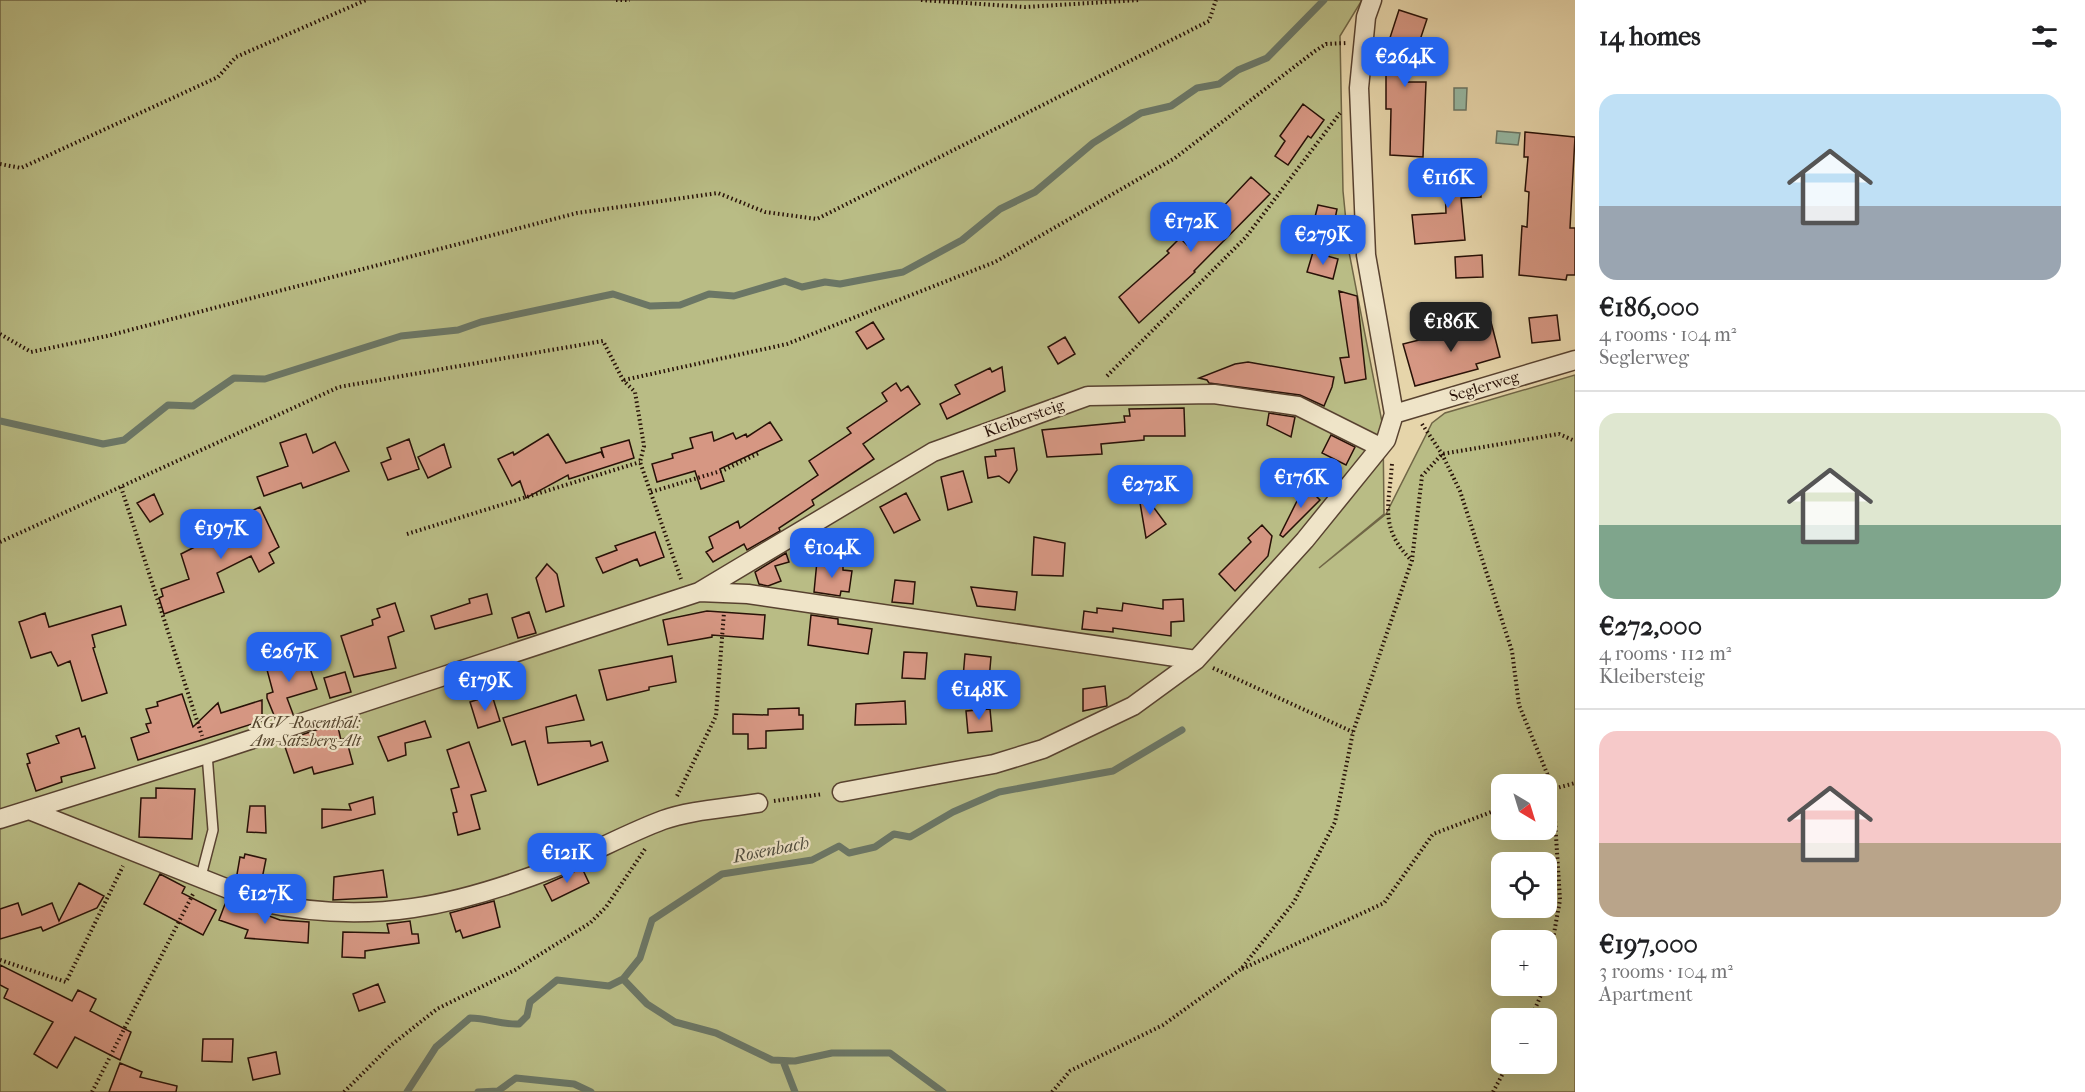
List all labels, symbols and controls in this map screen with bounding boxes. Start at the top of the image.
icon: filters [2028,20,2061,53]
text: 14 homes [1599,21,1701,52]
pin: €264K [1363,37,1447,88]
text: €264K [1375,45,1435,68]
icon: home [1776,133,1884,241]
pin: €116K [1406,158,1490,209]
text: €116K [1422,166,1474,189]
pin: €172K [1149,202,1233,253]
text: €172K [1164,210,1218,233]
pin: €279K [1281,215,1365,266]
text: €279K [1295,223,1351,246]
text: €186,000 [1599,292,1699,323]
pin: €186K [1409,302,1493,353]
text: €186K [1424,310,1478,333]
text: 4 rooms · 104 m² [1599,323,1737,346]
text: Seglerweg [1599,346,1689,369]
street label: Seglerweg [1447,366,1522,406]
street label: Kleibersteig [981,395,1067,441]
icon: home [1776,452,1884,560]
pin: €176K [1259,458,1343,509]
pin: €272K [1108,465,1192,516]
text: €176K [1274,466,1328,489]
text: €272K [1122,473,1178,496]
pin: €197K [179,509,263,560]
text: €197K [194,517,248,540]
pin: €104K [790,528,874,579]
text: €104K [804,536,860,559]
text: €272,000 [1599,611,1702,642]
pin: €267K [247,632,331,683]
text: €267K [260,640,318,663]
text: 4 rooms · 112 m² [1599,642,1731,665]
pin: €179K [443,661,527,712]
text: Kleibersteig [1599,665,1704,688]
text: €179K [458,669,512,692]
pin: €148K [937,670,1021,721]
text: €148K [951,678,1007,701]
park label: KGV-Rosenthal: Am-Satzberg-Alt [249,713,362,750]
icon: home [1776,770,1884,878]
north arrow [1491,774,1557,840]
map controls [1491,774,1557,1074]
water label: Rosenbach [730,832,811,868]
pin: €121K [525,833,609,884]
text: €121K [542,841,593,864]
button: locate [1491,852,1557,918]
pin: €127K [223,874,307,925]
text: €127K [238,882,292,905]
text: €197,000 [1599,929,1698,960]
button: + [1491,930,1557,996]
text: 3 rooms · 104 m² [1599,960,1733,983]
text: Apartment [1599,983,1693,1006]
button: − [1491,1008,1557,1074]

